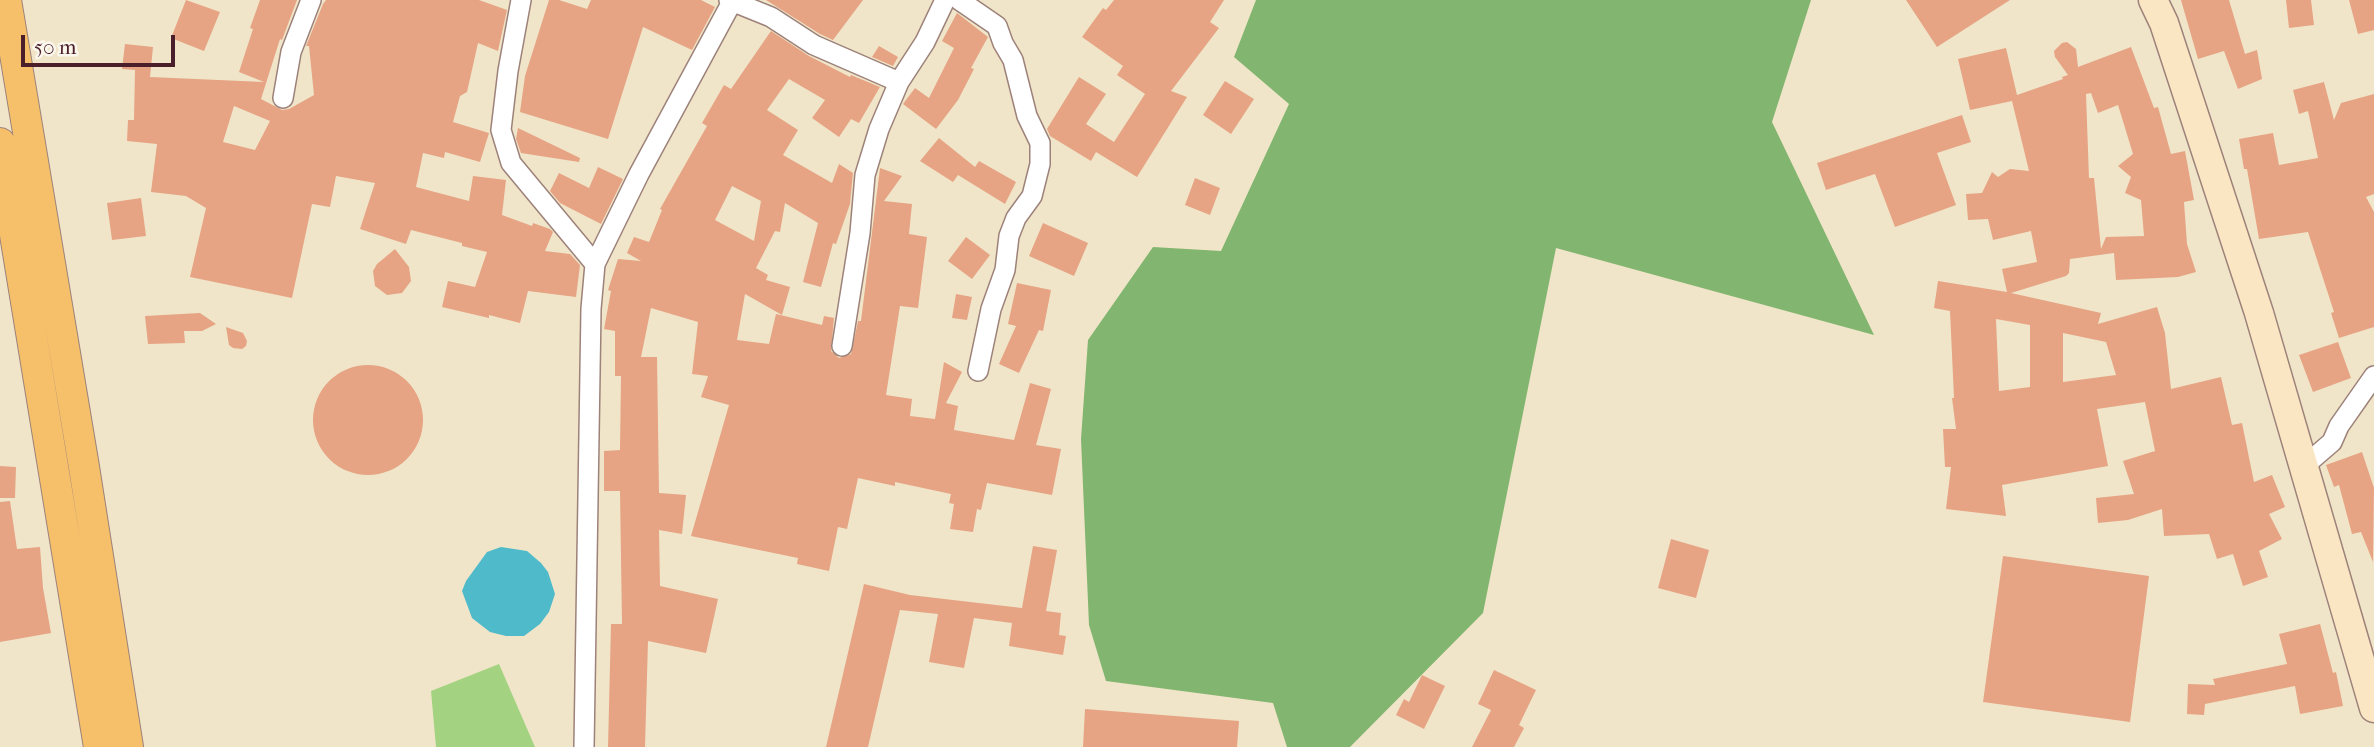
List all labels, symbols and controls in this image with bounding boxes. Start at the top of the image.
scale bar [24,21,178,65]
text: 50 m [34,35,77,59]

